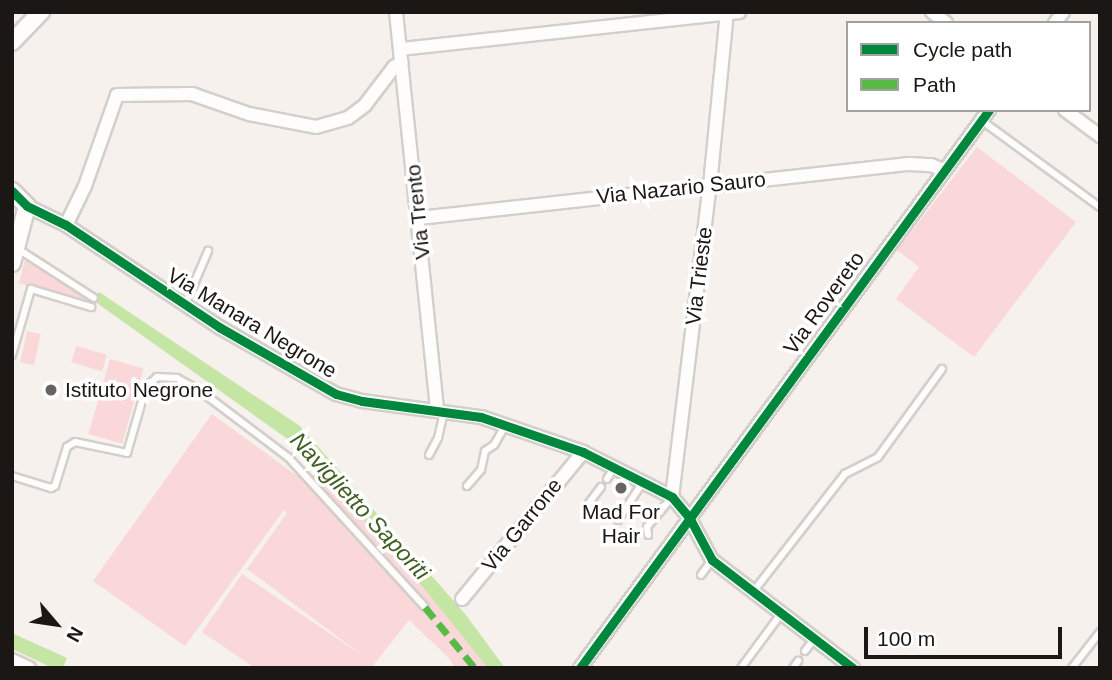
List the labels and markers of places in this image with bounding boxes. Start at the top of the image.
place label: Istituto Negrone [65,377,213,403]
marker: Istituto Negrone [43,382,59,398]
marker: Mad For Hair [613,480,629,496]
place label: Mad For Hair [582,499,660,549]

